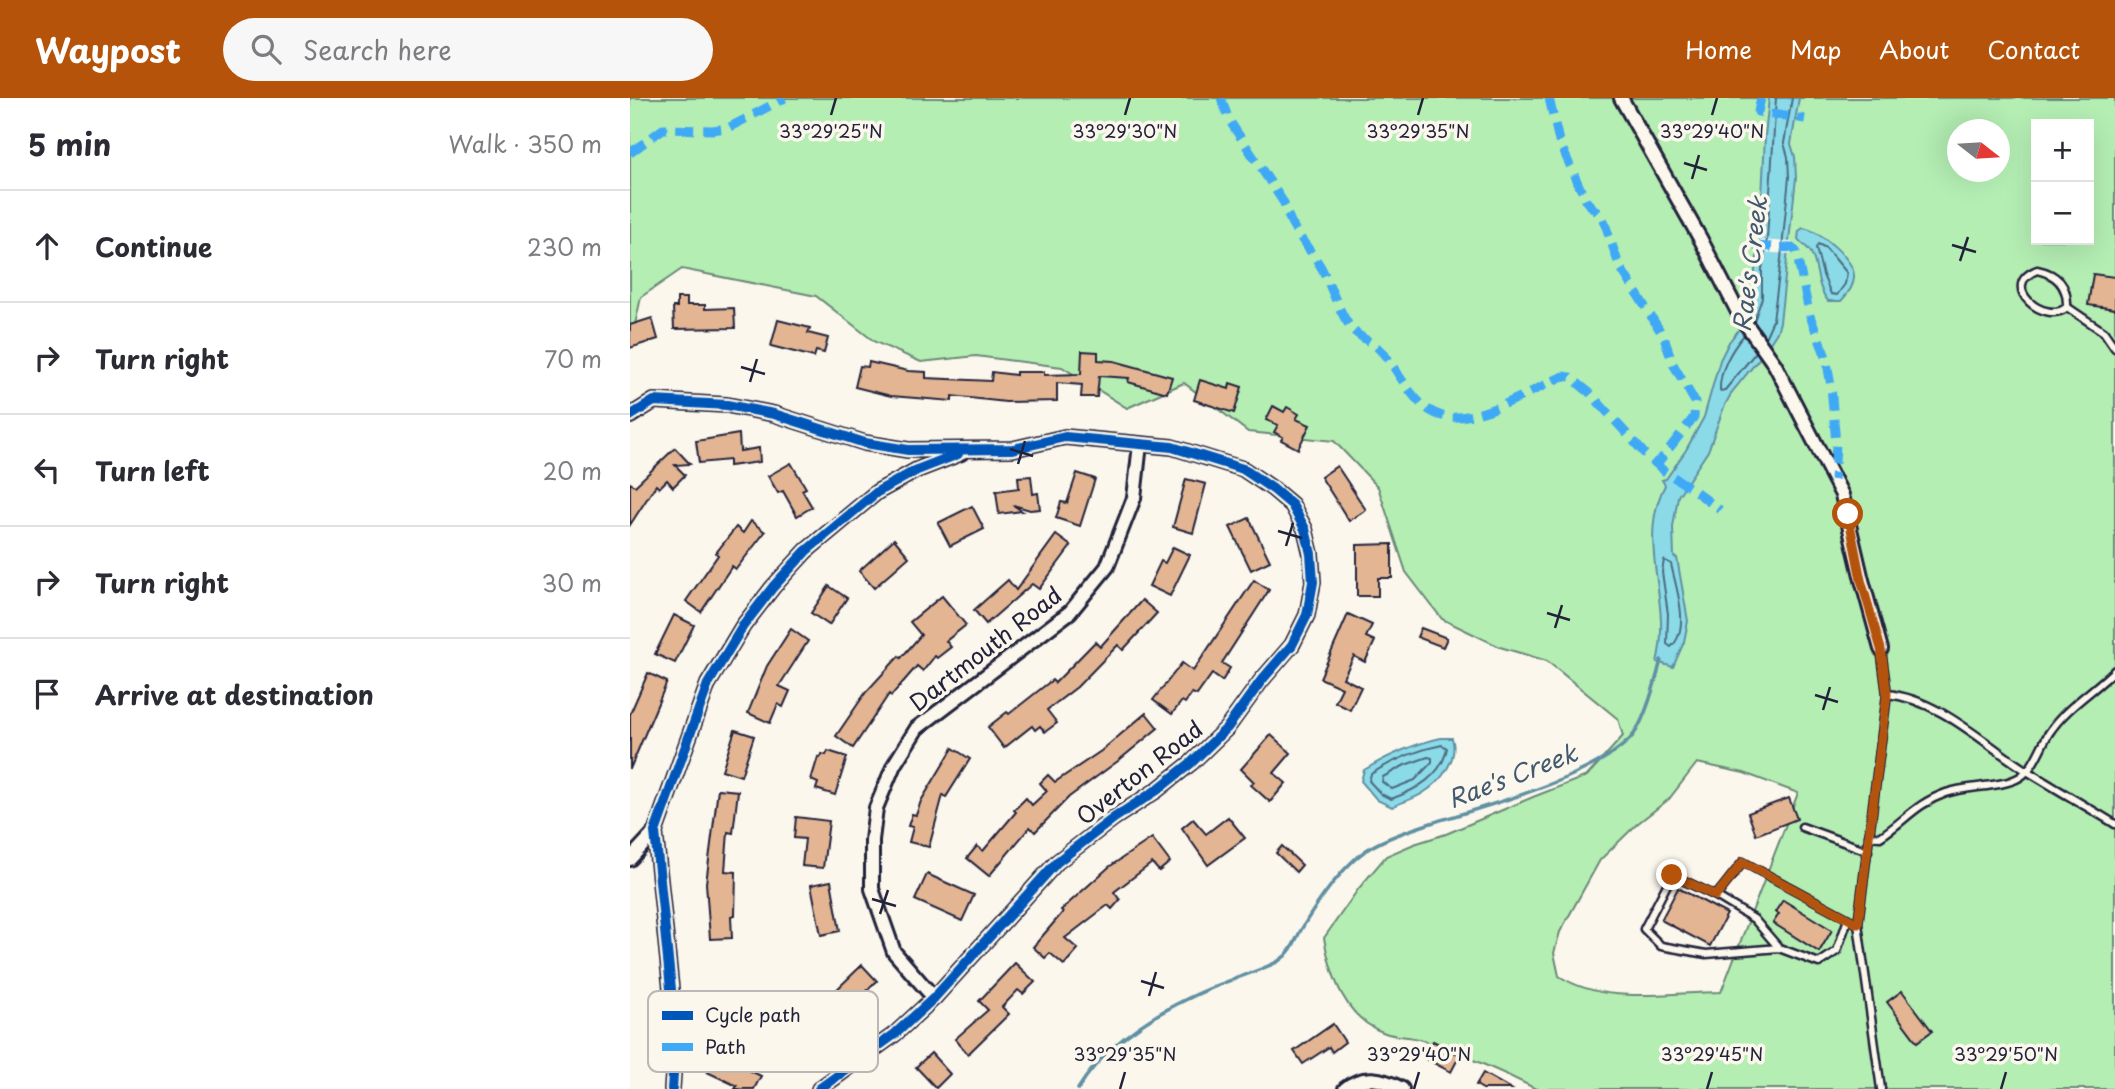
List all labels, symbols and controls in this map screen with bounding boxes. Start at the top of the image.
search box [223,18,713,81]
text: Waypost [35,24,181,74]
icon: search [247,30,285,68]
text: Search here [303,30,452,69]
text: Home [1685,31,1752,67]
text: Map [1790,31,1841,67]
text: About [1879,31,1949,67]
text: Contact [1987,31,2080,67]
text: 33°29'25"N [779,117,883,144]
text: 33°29'30"N [1073,117,1177,144]
text: 33°29'35"N [1366,117,1470,144]
text: 33°29'40"N [1660,117,1764,144]
north arrow [1947,119,2010,182]
map controls [2031,119,2094,245]
button: + [2031,119,2094,182]
text: 5 min [28,121,111,166]
text: Walk · 350 m [449,126,602,161]
button: − [2031,182,2094,245]
water label: Rae's Creek [1723,193,1775,334]
icon: ahead [28,227,66,265]
text: Continue [95,227,212,266]
text: 230 m [527,229,602,264]
icon: right [28,339,66,377]
text: Turn right [95,339,229,378]
text: 70 m [544,341,602,376]
icon: left [28,451,66,489]
text: Turn left [95,451,210,490]
text: 20 m [543,453,602,488]
route start [1832,498,1863,529]
icon: right [28,563,66,601]
text: Turn right [95,563,229,602]
text: 30 m [541,565,602,600]
street label: Dartmouth Road [901,577,1069,719]
icon: arrive [28,675,66,713]
text: Arrive at destination [95,675,374,714]
street label: Overton Road [1068,711,1210,833]
water label: Rae's Creek [1442,733,1583,816]
route end [1656,859,1687,890]
legend [648,991,878,1072]
text: Cycle path [705,1000,801,1028]
text: Path [705,1032,746,1060]
text: 33°29'35"N [1073,1040,1177,1067]
text: 33°29'40"N [1367,1040,1471,1067]
text: 33°29'45"N [1661,1040,1763,1067]
text: 33°29'50"N [1954,1040,2058,1067]

